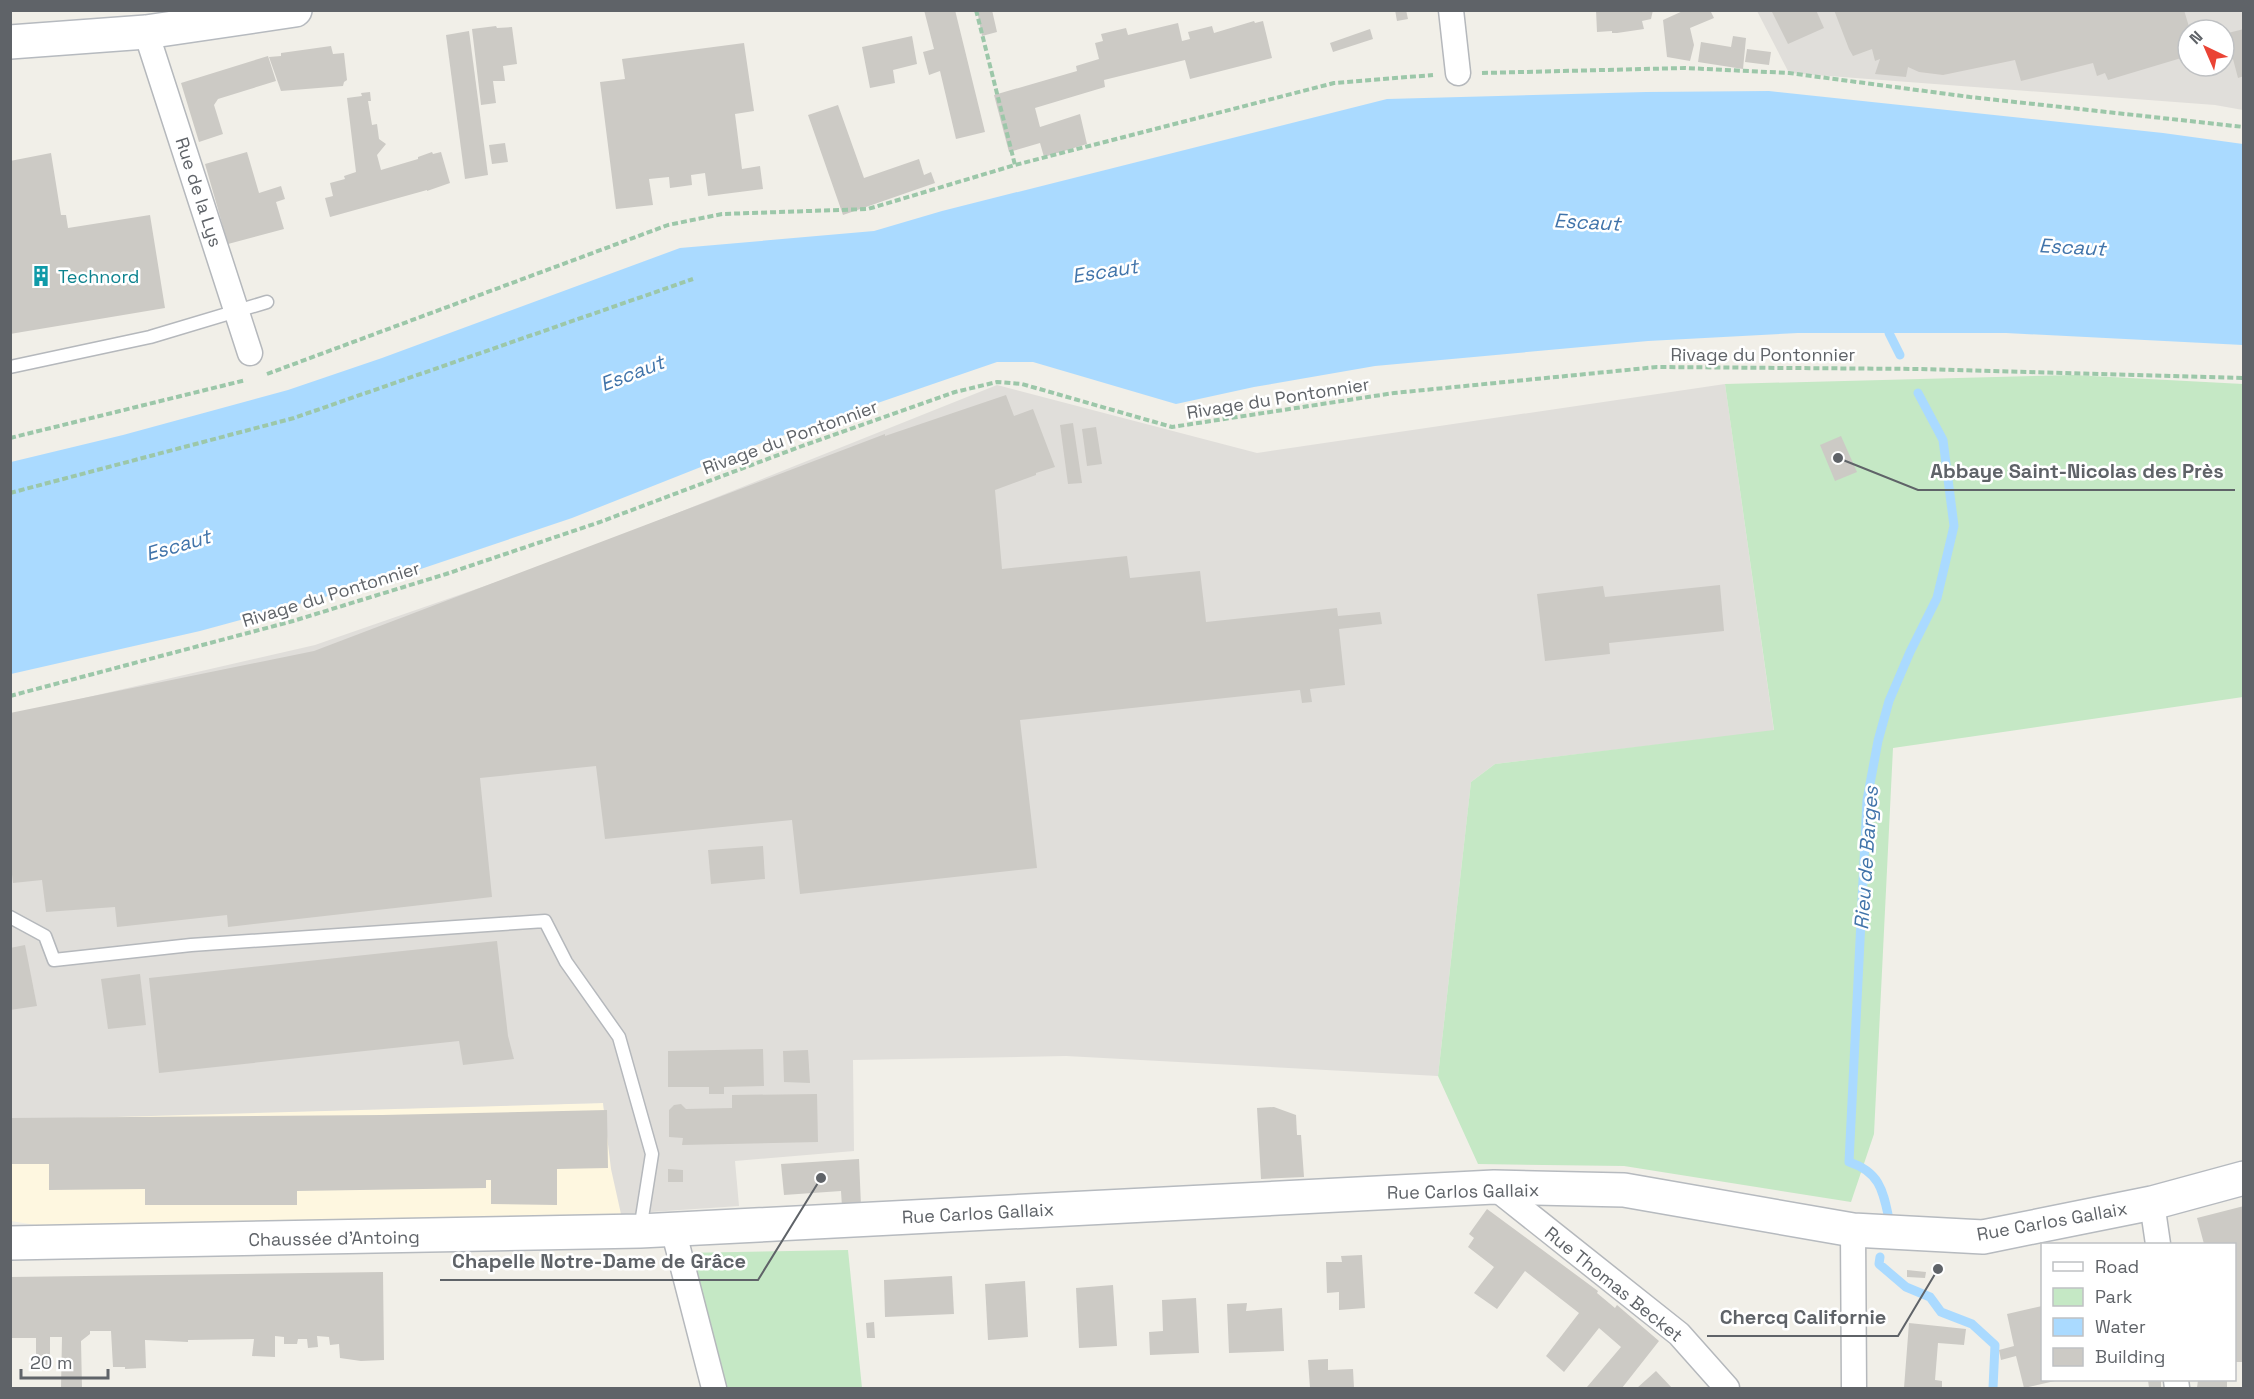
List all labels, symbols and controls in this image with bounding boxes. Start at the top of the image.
north arrow [2176,18,2236,78]
text: N [2185,26,2207,49]
street label: Rue de la Lys [170,134,228,250]
water label: Escaut [1553,207,1623,237]
water label: Escaut [2038,232,2108,262]
water label: Escaut [1070,253,1142,289]
building icon: Technord [29,264,53,288]
place label: Technord [58,265,139,288]
street label: Rivage du Pontonnier [1671,343,1856,366]
water label: Escaut [596,348,669,397]
street label: Rivage du Pontonnier [1185,372,1371,424]
street label: Rivage du Pontonnier [699,395,881,479]
callout: Abbaye Saint-Nicolas des Près [1918,452,2235,490]
text: Abbaye Saint-Nicolas des Près [1930,458,2224,484]
water label: Escaut [142,523,215,567]
street label: Rivage du Pontonnier [239,556,423,632]
water label: Rieu de Barges [1848,784,1884,931]
street label: Rue Carlos Gallaix [1387,1178,1539,1204]
street label: Rue Carlos Gallaix [1975,1196,2129,1246]
street label: Rue Carlos Gallaix [901,1198,1055,1228]
street label: Rue Thomas Becket [1540,1221,1688,1347]
street label: Chaussée d'Antoing [248,1225,420,1251]
callout: Chapelle Notre-Dame de Grâce [440,1242,758,1280]
legend [2041,1243,2236,1381]
text: Chapelle Notre-Dame de Grâce [452,1248,746,1274]
text: Road [2095,1255,2139,1278]
text: Park [2095,1285,2133,1308]
callout: Chercq Californie [1707,1298,1898,1336]
text: Chercq Californie [1720,1304,1886,1330]
text: Water [2095,1315,2146,1338]
scale bar [21,1342,108,1380]
text: Building [2095,1345,2165,1368]
text: 20 m [30,1351,73,1374]

